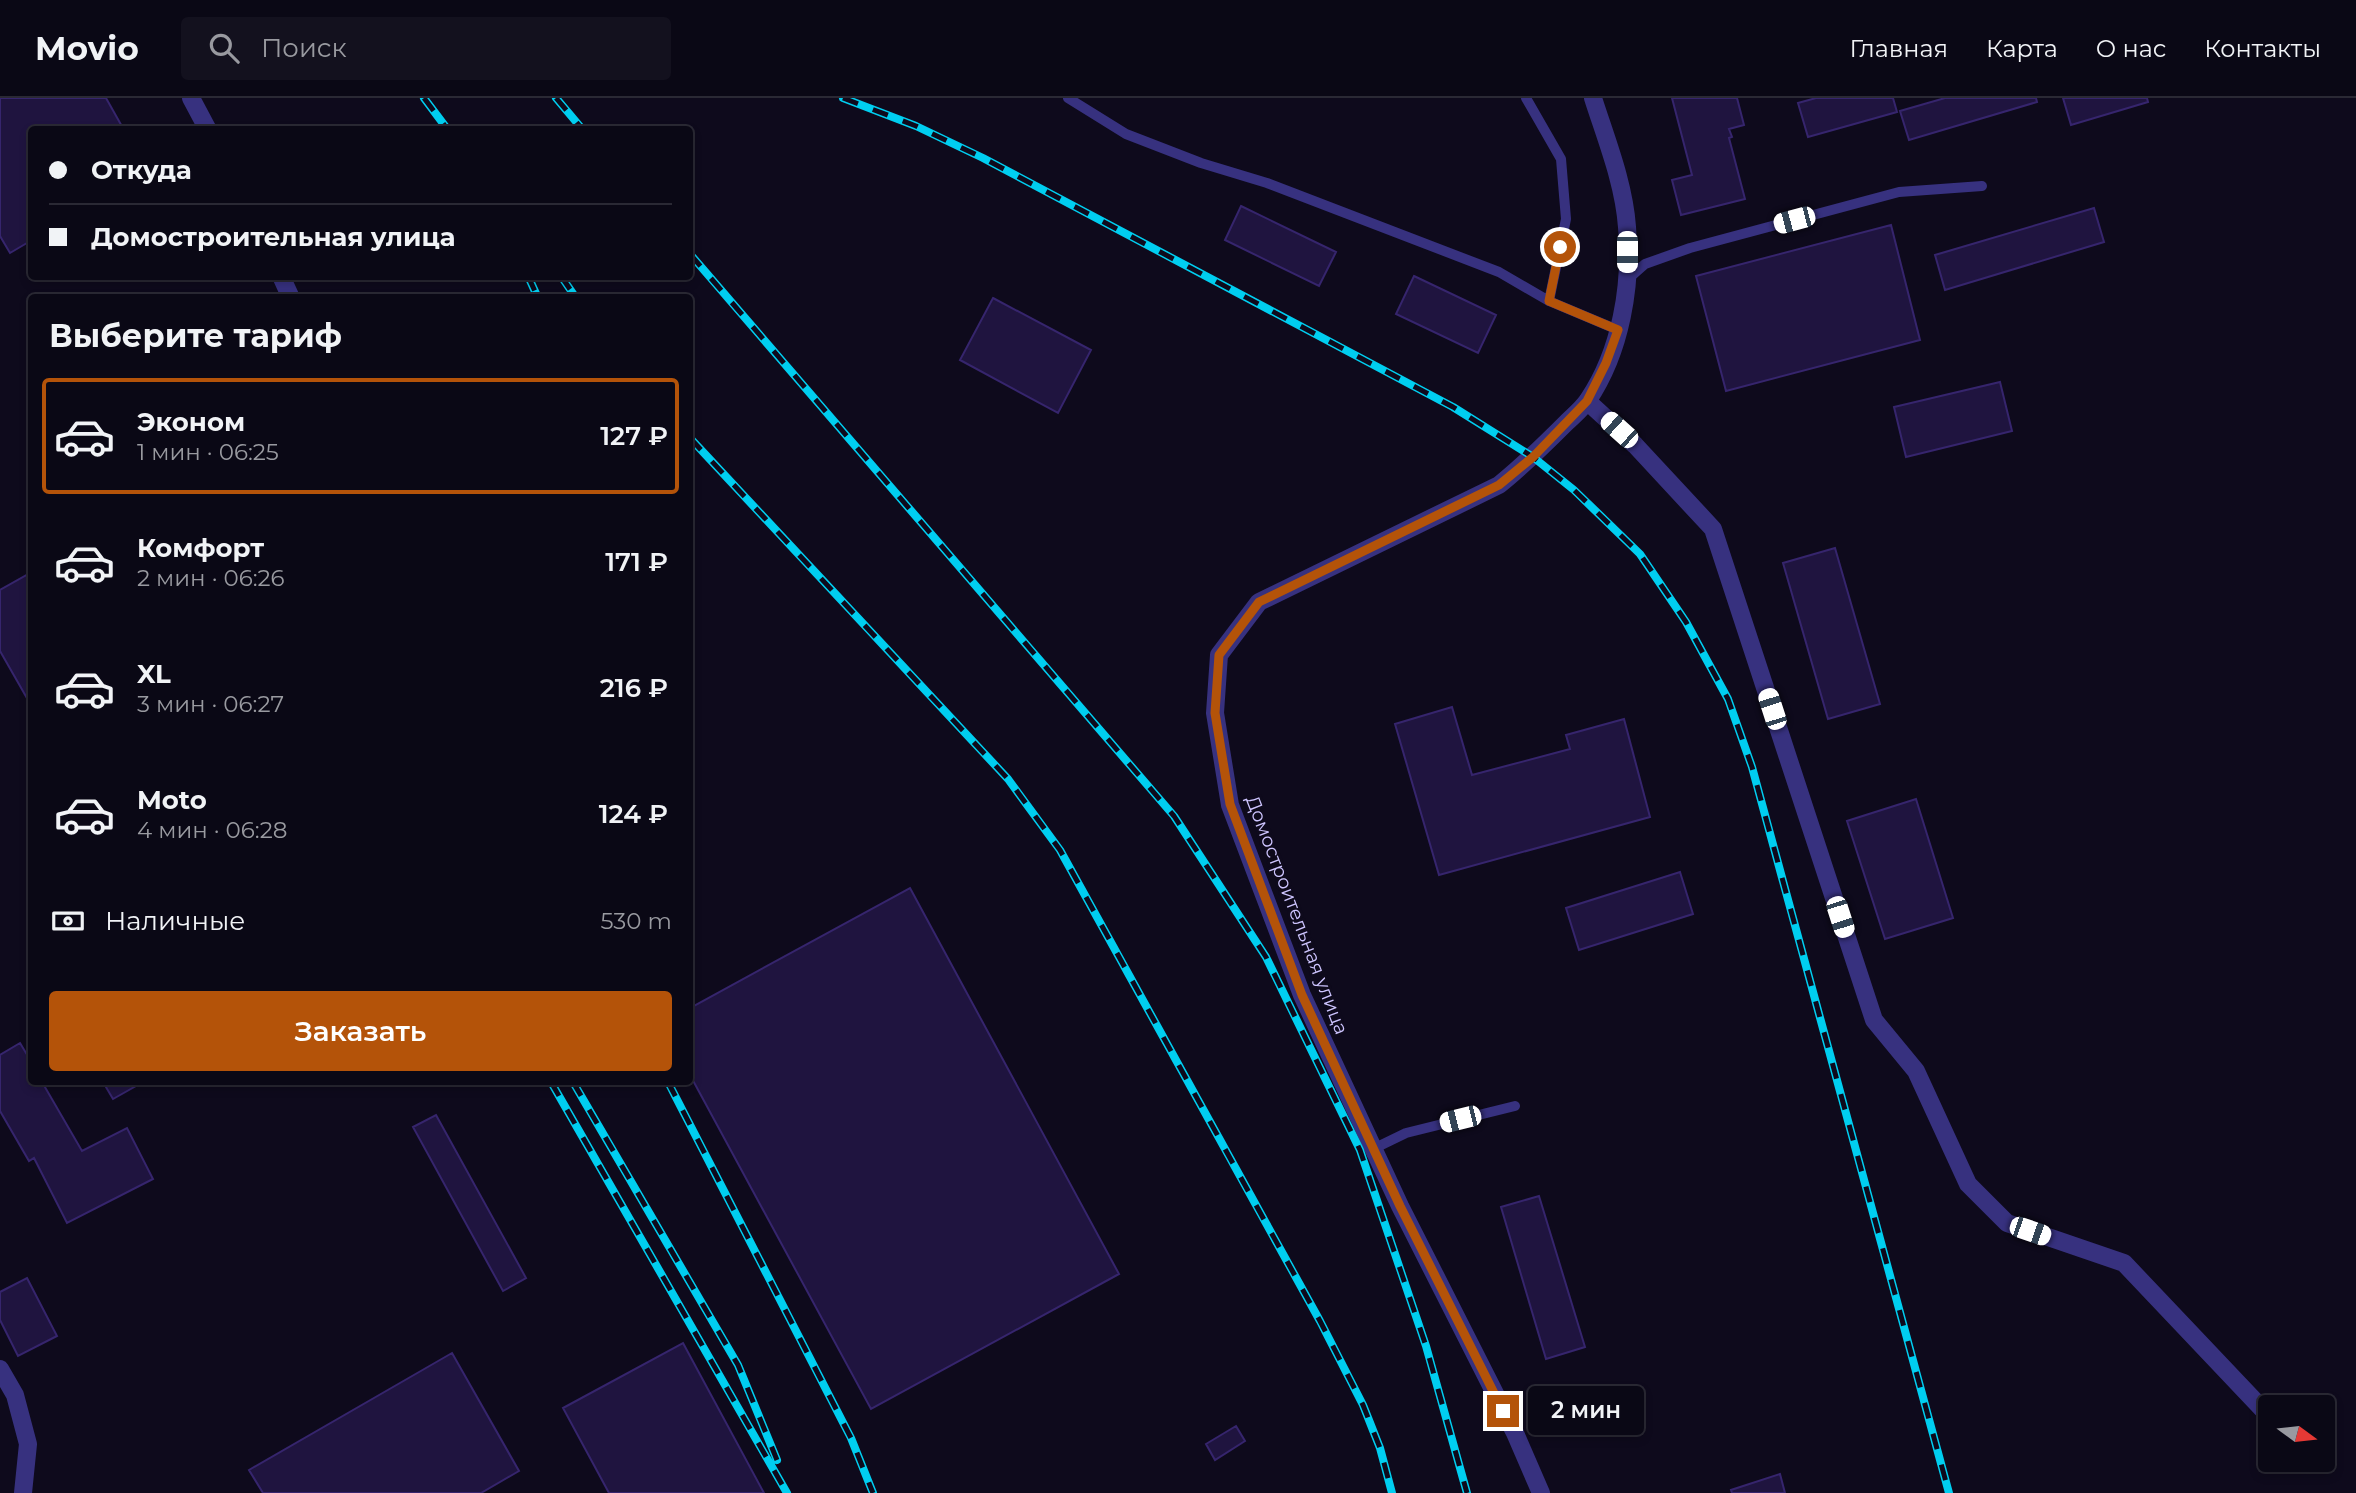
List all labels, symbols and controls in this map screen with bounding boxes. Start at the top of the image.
search box [181,17,671,80]
text: Movio [35,28,139,68]
icon: search [205,29,243,67]
text: Поиск [261,32,347,64]
text: Главная [1850,34,1948,63]
text: Карта [1986,34,2058,63]
text: О нас [2096,34,2166,63]
text: Контакты [2204,34,2321,63]
text: Откуда [91,154,192,186]
car [1771,204,1818,236]
text: Домостроительная улица [91,221,456,253]
route start [1544,231,1576,263]
car [1617,231,1638,273]
text: Выберите тариф [49,316,342,355]
icon: car [53,405,116,468]
text: Эконом [137,406,245,438]
car [1597,408,1642,452]
text: 127 ₽ [600,420,668,452]
text: 1 мин · 06:25 [137,438,279,466]
icon: car [53,531,116,594]
text: Комфорт [137,532,264,564]
text: 171 ₽ [605,546,668,578]
text: 2 мин · 06:26 [137,564,285,592]
icon: car [53,657,116,720]
text: XL [137,658,171,690]
text: 216 ₽ [600,672,668,704]
car [1756,686,1789,732]
text: 3 мин · 06:27 [137,690,284,718]
icon: car [53,783,116,846]
text: Moto [137,784,207,816]
street label: Домостроительная улица [1241,792,1353,1038]
text: 124 ₽ [599,798,668,830]
text: 4 мин · 06:28 [137,816,287,844]
car [1824,894,1857,940]
icon: cash [49,902,87,940]
text: Наличные [105,905,245,937]
text: 530 m [600,907,672,935]
button: Заказать [49,991,672,1071]
car [1438,1104,1483,1134]
car [2007,1214,2054,1248]
callout: 2 мин [1528,1386,1643,1436]
route end [1487,1395,1519,1427]
north arrow [2258,1395,2334,1472]
map controls [2258,1395,2335,1472]
text: 2 мин [1551,1396,1621,1424]

